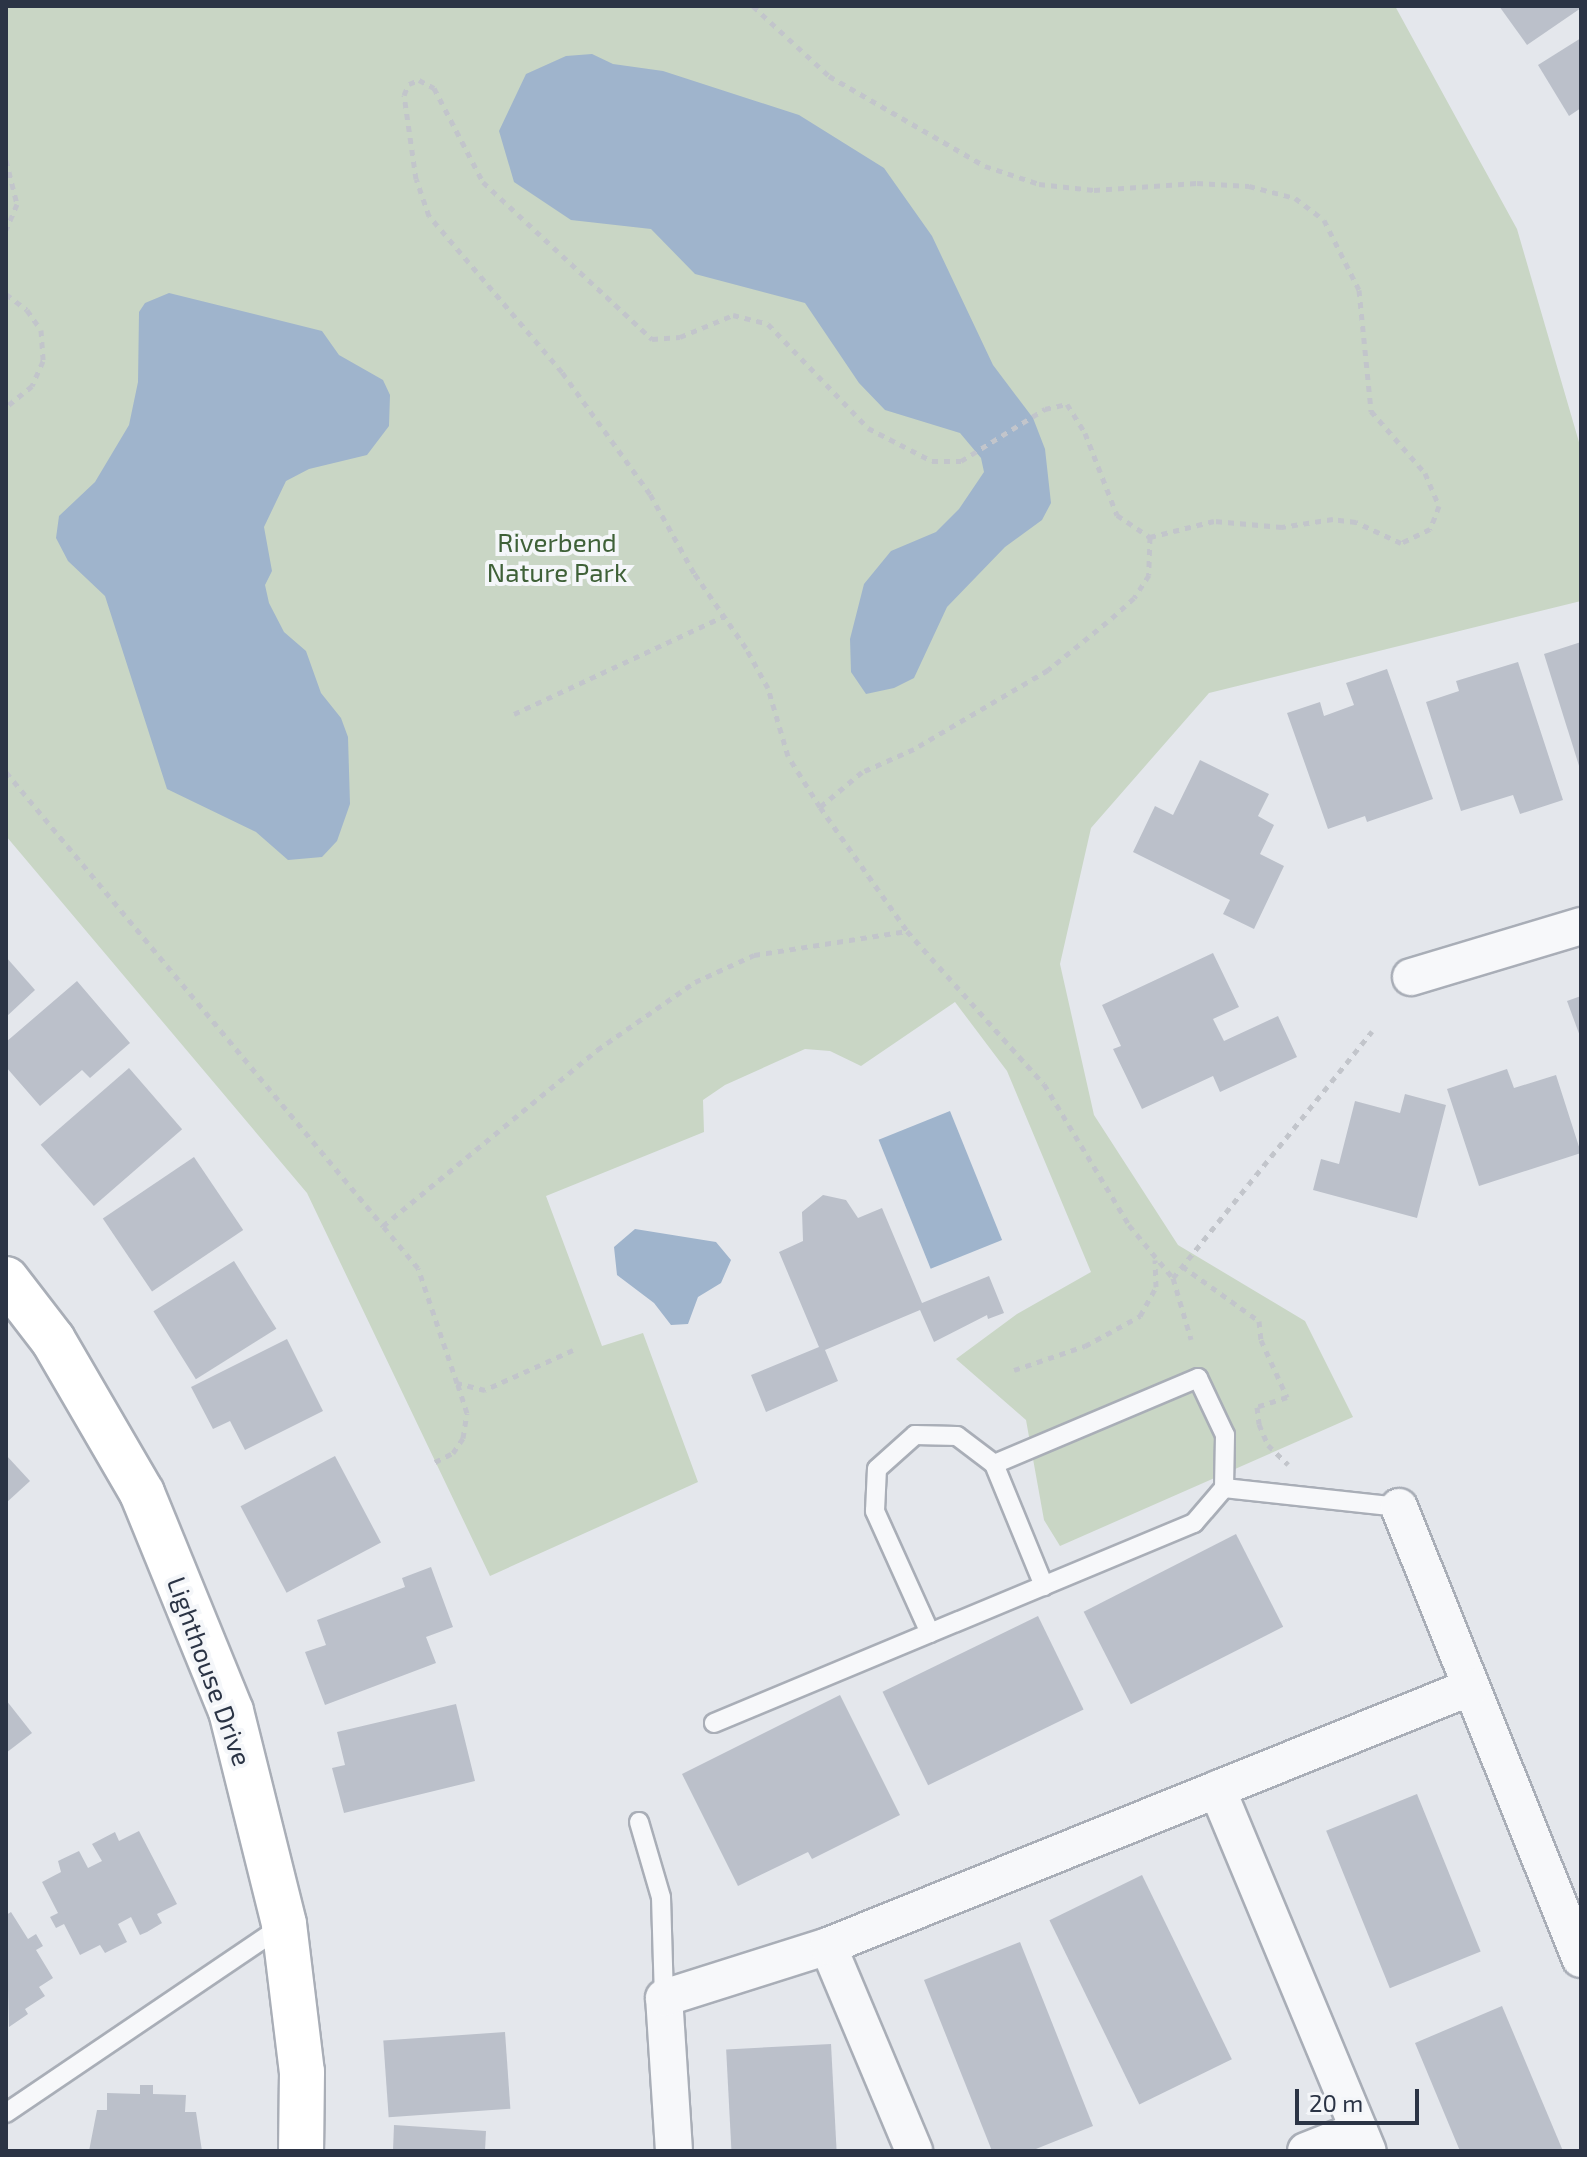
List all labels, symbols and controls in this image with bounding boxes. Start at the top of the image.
park label: Riverbend Nature Park [487,526,627,588]
street label: Lighthouse Drive [161,1572,259,1770]
scale bar [1299,2073,1423,2123]
text: 20 m [1309,2088,1363,2117]

